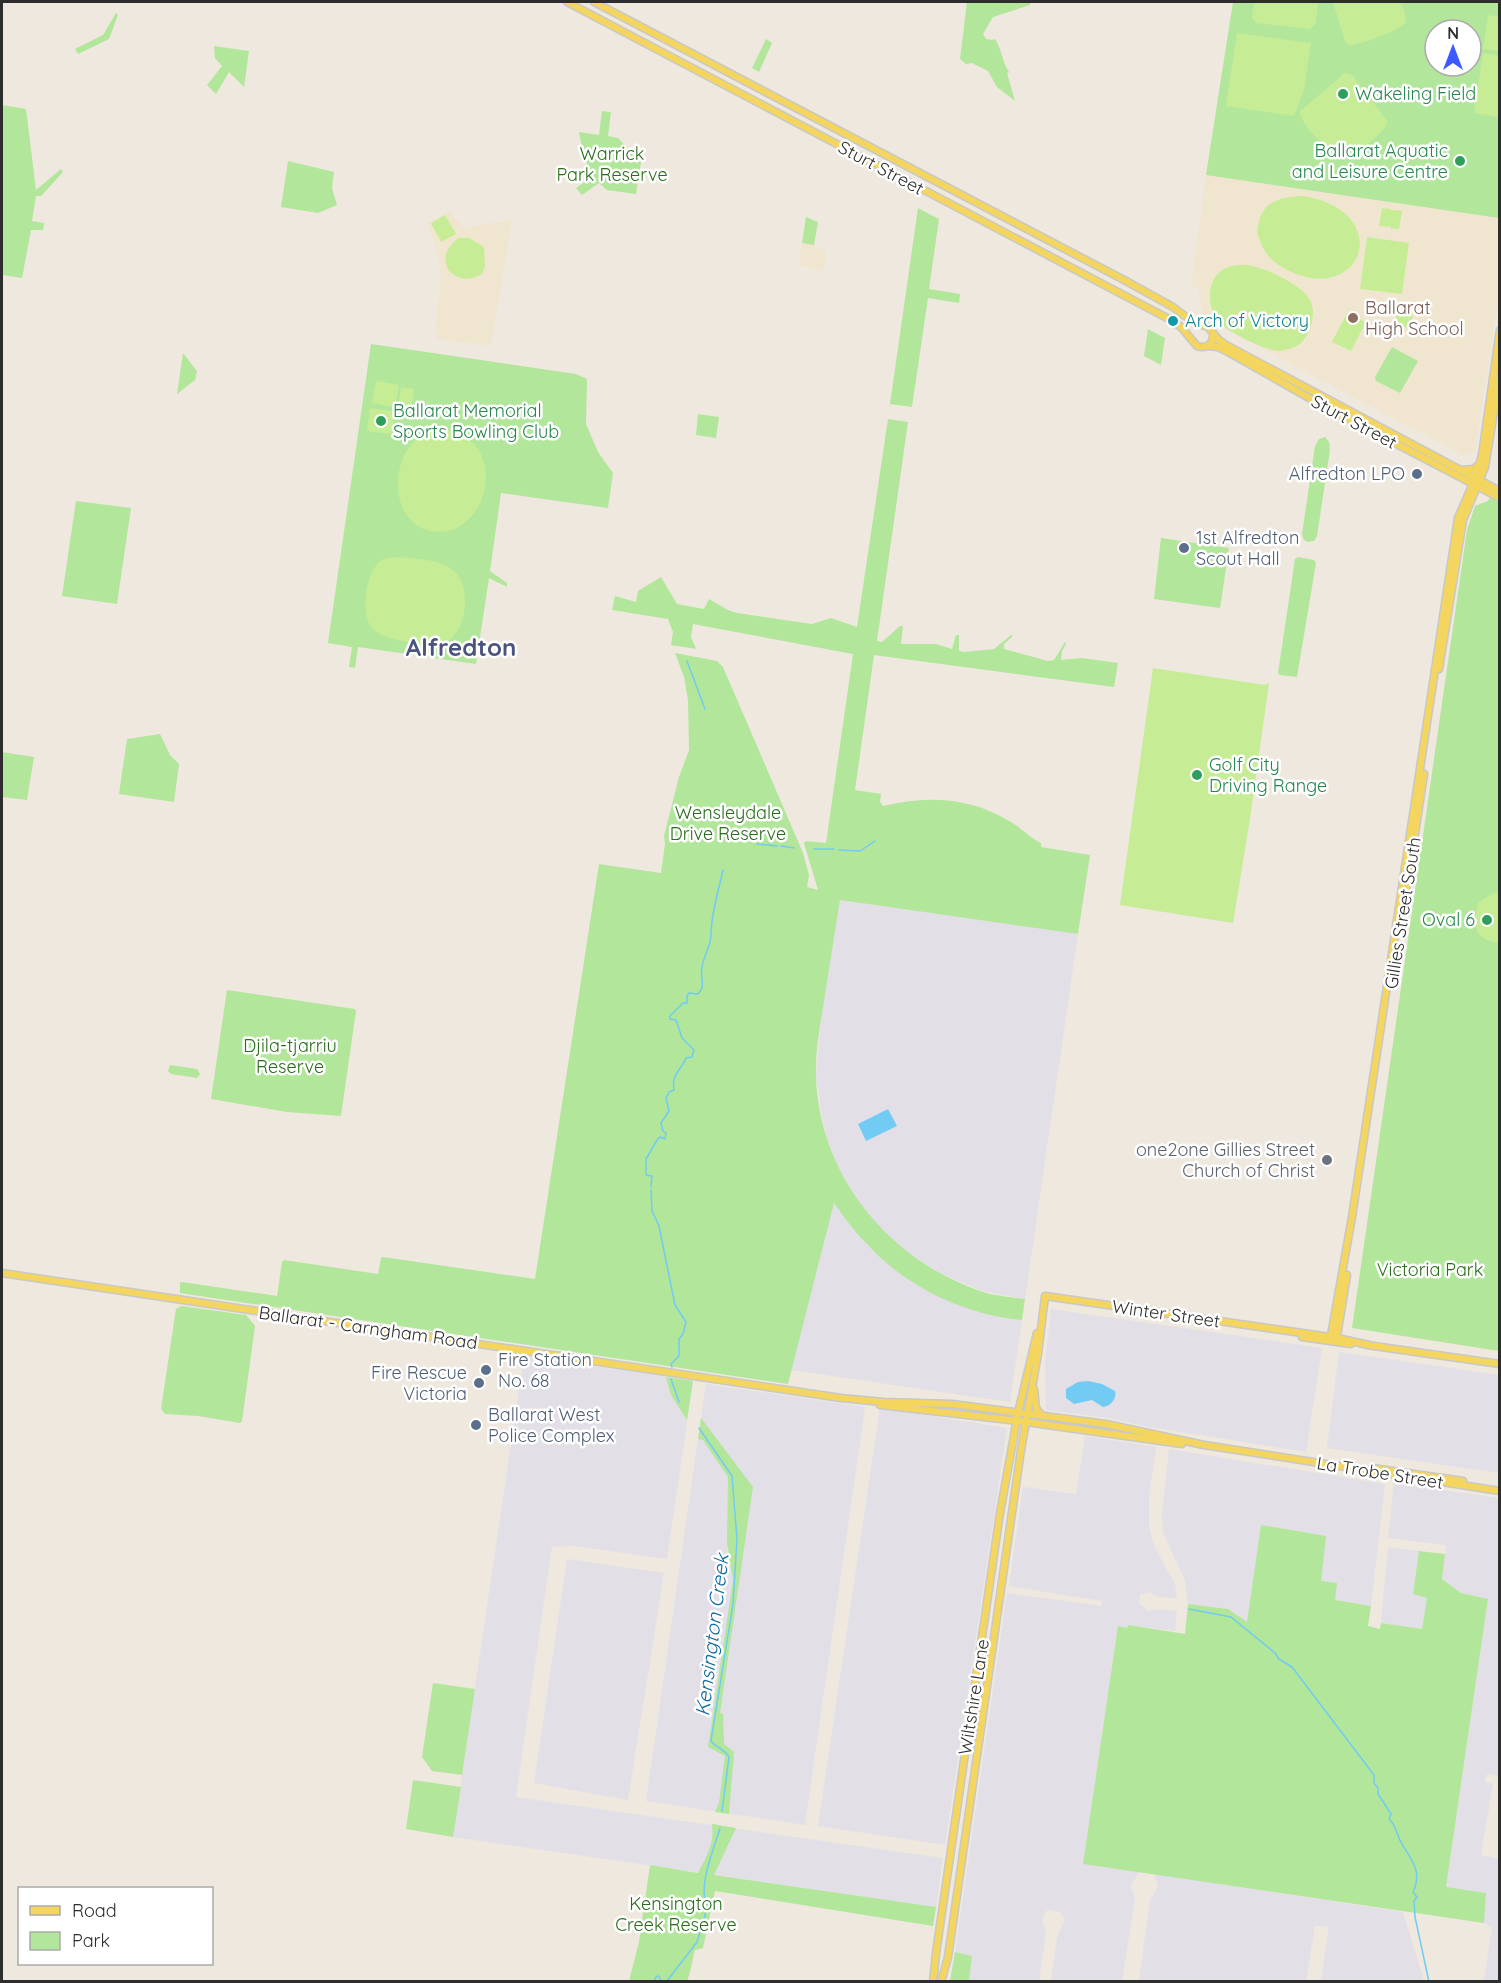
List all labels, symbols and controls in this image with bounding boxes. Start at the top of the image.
north arrow [1423,18,1483,78]
text: N [1447,23,1459,43]
place label: Wakeling Field [1355,82,1476,105]
marker: Wakeling Field [1336,87,1350,101]
street label: Sturt Street [835,135,928,200]
place label: Ballarat Aquatic and Leisure Centre [1292,139,1448,183]
park label: Warrick Park Reserve [556,142,668,186]
marker: Ballarat Aquatic and Leisure Centre [1453,154,1467,168]
place label: Ballarat High School [1365,296,1464,340]
place label: Arch of Victory [1185,309,1309,332]
marker: Ballarat High School [1346,311,1360,325]
marker: Arch of Victory [1166,314,1180,328]
street label: Sturt Street [1308,389,1401,454]
place label: Ballarat Memorial Sports Bowling Club [393,399,559,443]
marker: Ballarat Memorial Sports Bowling Club [374,414,388,428]
place label: Alfredton LPO [1289,462,1405,485]
marker: Alfredton LPO [1410,467,1424,481]
place label: 1st Alfredton Scout Hall [1196,526,1299,570]
marker: 1st Alfredton Scout Hall [1177,541,1191,555]
district label: Alfredton [406,632,516,662]
place label: Golf City Driving Range [1209,753,1327,797]
marker: Golf City Driving Range [1190,768,1204,782]
park label: Wensleydale Drive Reserve [670,801,786,845]
street label: Gillies Street South [1379,835,1426,991]
place label: Oval 6 [1422,908,1475,931]
marker: Oval 6 [1480,913,1494,927]
park label: Djila-tjarriu Reserve [243,1034,337,1078]
place label: one2one Gillies Street Church of Christ [1136,1138,1315,1182]
marker: one2one Gillies Street Church of Christ [1320,1153,1334,1167]
park label: Victoria Park [1377,1258,1483,1281]
street label: Winter Street [1111,1295,1222,1332]
street label: Ballarat - Carngham Road [257,1301,479,1354]
place label: Fire Station No. 68 [498,1348,592,1392]
place label: Fire Rescue Victoria [371,1361,467,1405]
marker: Fire Station No. 68 [479,1363,493,1377]
marker: Fire Rescue Victoria [472,1376,486,1390]
place label: Ballarat West Police Complex [488,1403,615,1447]
marker: Ballarat West Police Complex [469,1418,483,1432]
street label: La Trobe Street [1315,1451,1445,1494]
water label: Kensington Creek [689,1550,734,1717]
street label: Wiltshire Lane [953,1637,994,1756]
legend [18,1887,213,1965]
park label: Kensington Creek Reserve [615,1892,737,1936]
text: Road [72,1899,117,1922]
text: Park [72,1929,110,1952]

